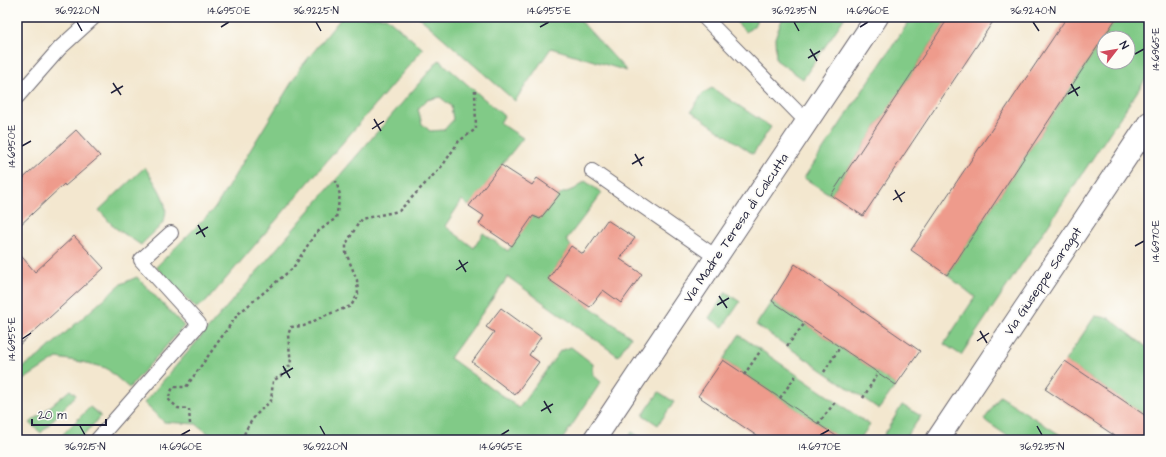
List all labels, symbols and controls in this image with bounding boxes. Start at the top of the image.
text: 36.9220°N [55,4,99,18]
text: 14.6950°E [208,4,251,18]
text: 36.9225°N [293,4,339,18]
text: 14.6955°E [527,4,571,18]
text: 36.9235°N [772,4,816,18]
text: 14.6960°E [847,4,889,18]
text: 36.9240°N [1010,4,1056,18]
text: 14.6965°E [1149,27,1163,70]
north arrow [1096,30,1136,70]
text: N [1116,38,1132,52]
text: 14.6950°E [5,124,19,167]
street label: Via Madre Teresa di Calcutta [679,149,793,306]
text: 14.6970°E [1149,220,1163,262]
street label: Via Giuseppe Saragat [1000,223,1087,339]
text: 14.6955°E [5,317,19,361]
scale bar [32,401,106,427]
text: 20 m [38,407,67,424]
text: 36.9215°N [64,440,106,454]
text: 14.6960°E [160,440,202,454]
text: 36.9220°N [303,440,347,454]
text: 14.6965°E [480,440,523,454]
text: 14.6970°E [799,440,841,454]
text: 36.9235°N [1020,440,1064,454]

